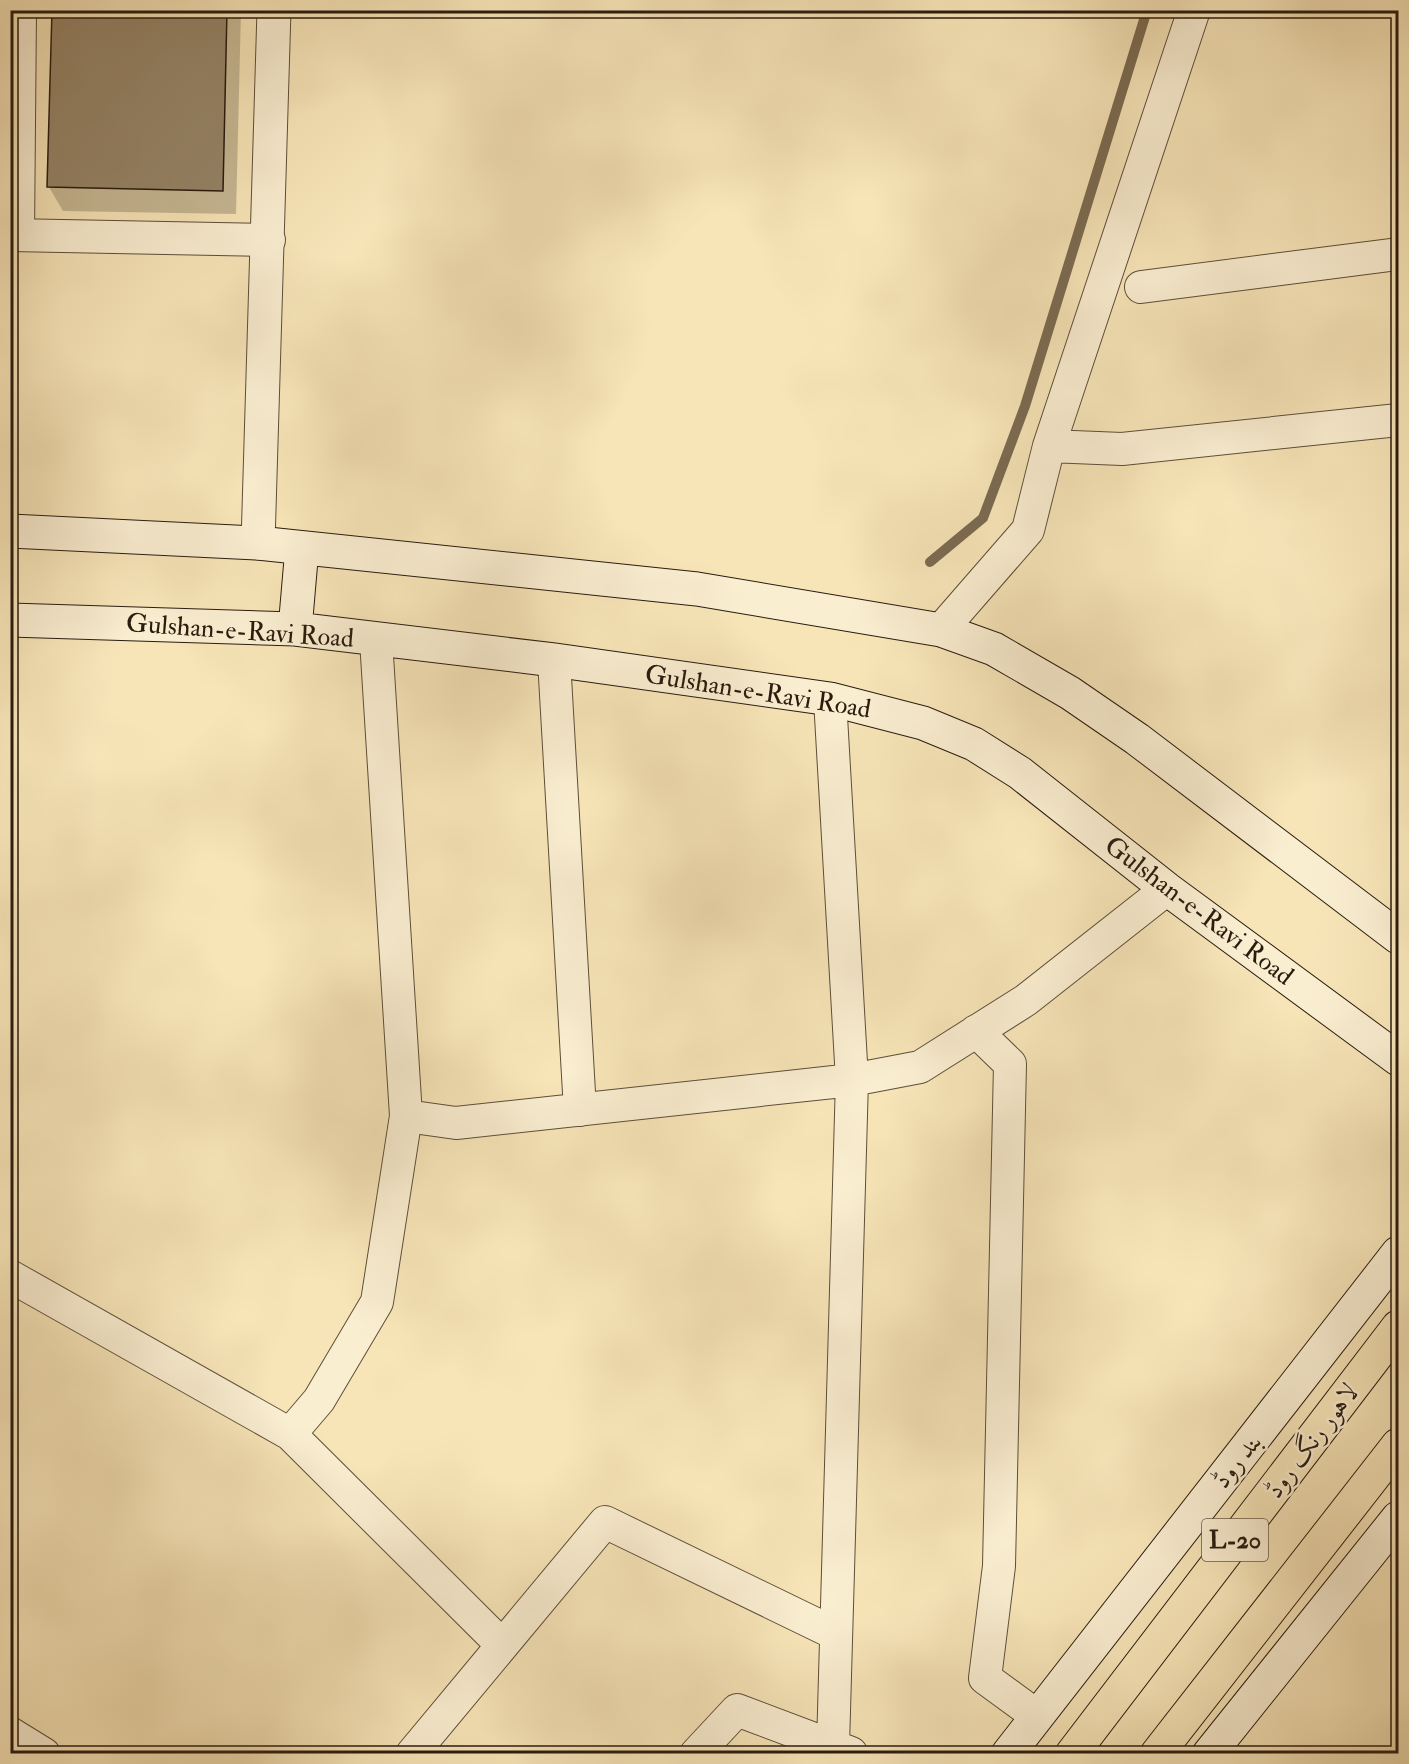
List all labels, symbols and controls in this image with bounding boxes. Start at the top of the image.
street label: Gulshan-e-Ravi Road [125,607,355,655]
street label: Gulshan-e-Ravi Road [643,658,873,726]
street label: Gulshan-e-Ravi Road [1098,830,1300,993]
street label: لاہور رنگ روڈ [1258,1376,1366,1505]
street label: بند روڈ [1206,1427,1268,1495]
road number: L-20 [1202,1519,1268,1561]

